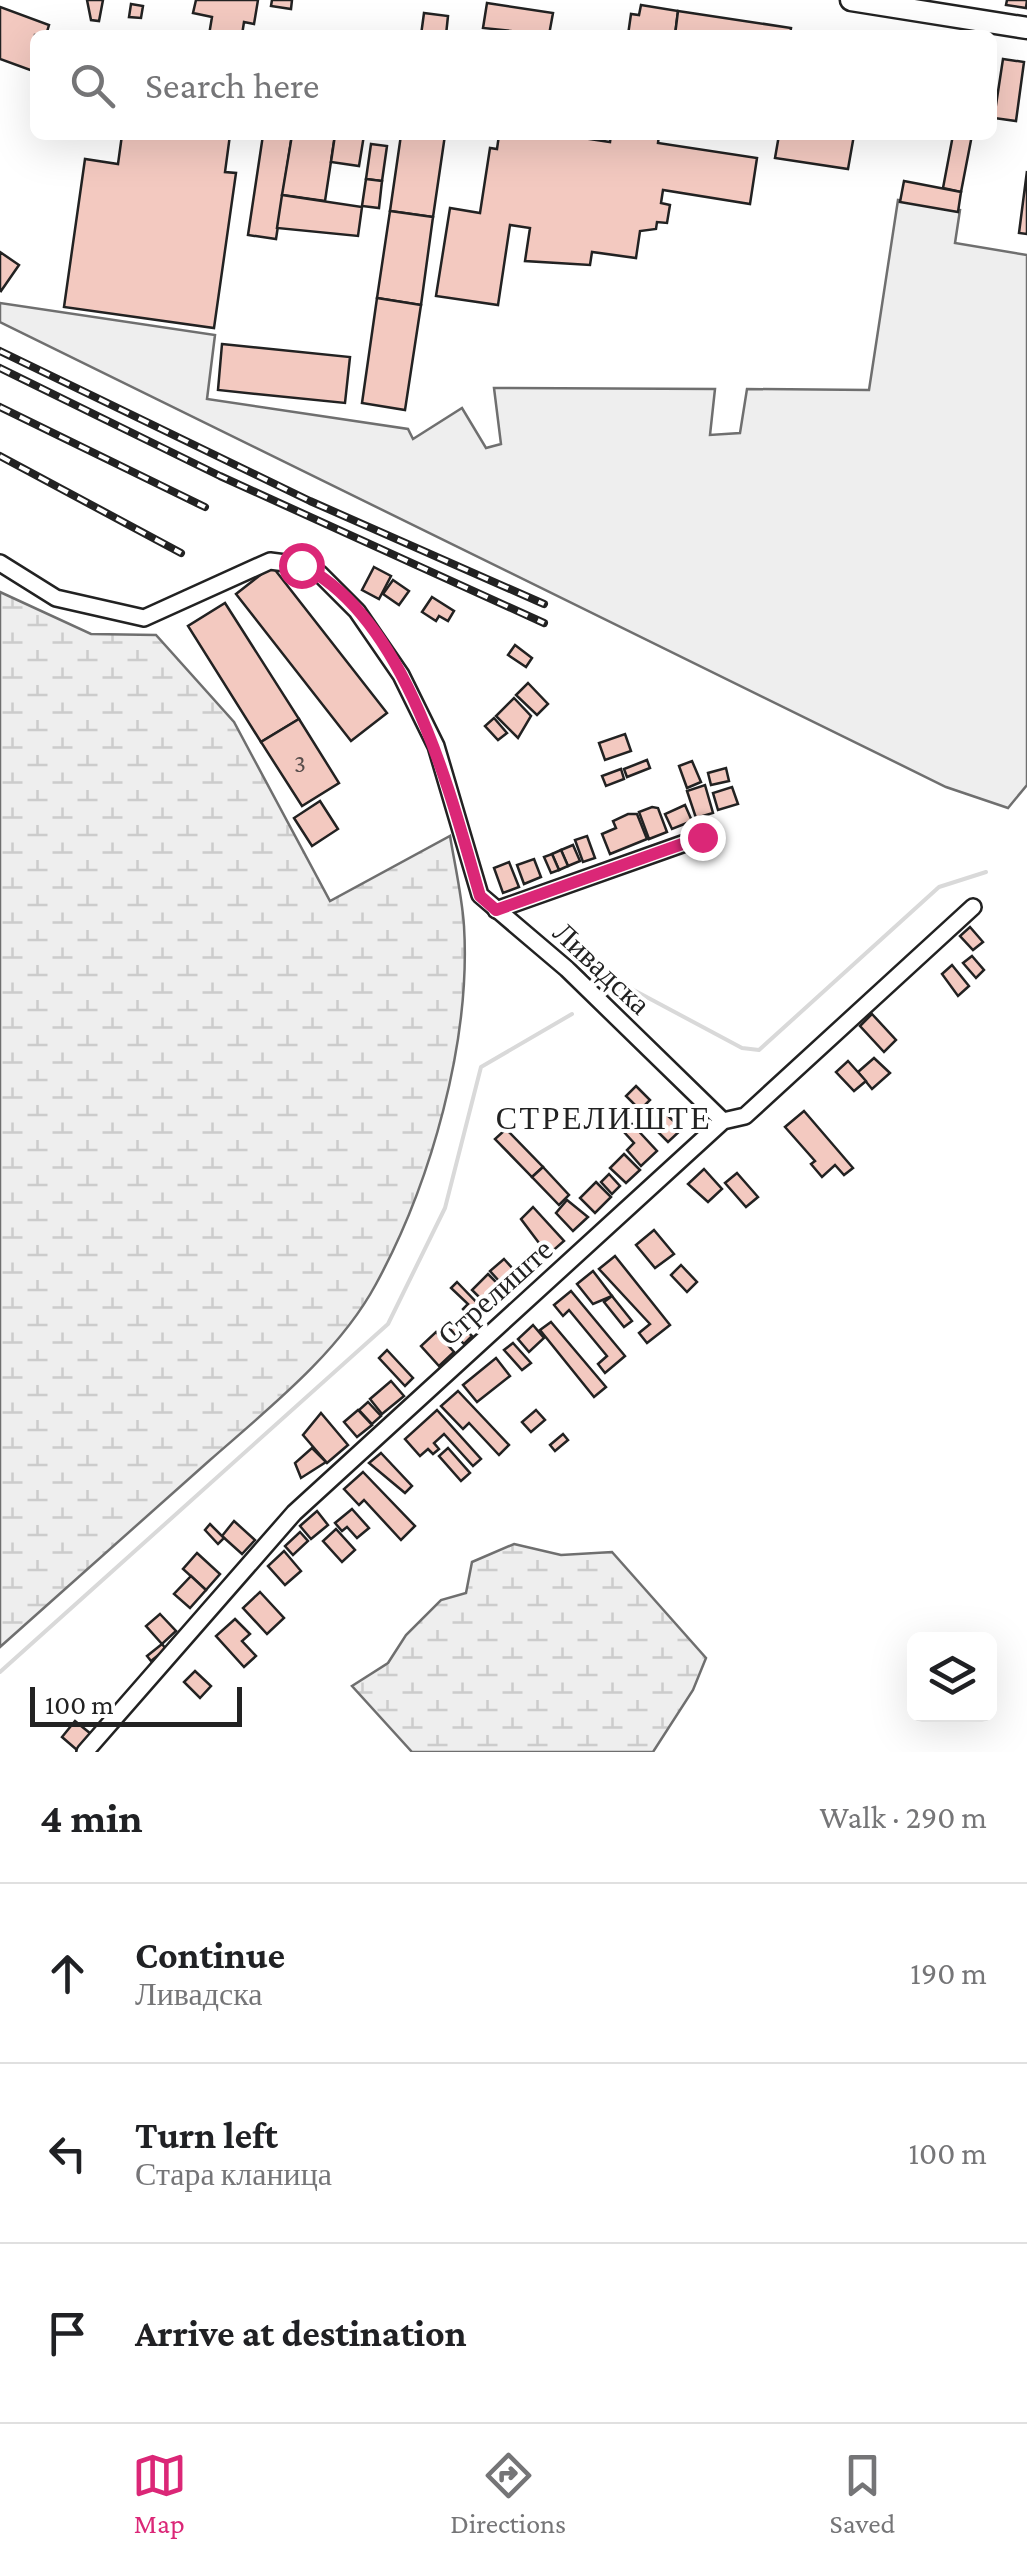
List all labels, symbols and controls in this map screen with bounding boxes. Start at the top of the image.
search box [30,30,997,140]
icon: search [65,58,120,113]
text: Search here [145,64,319,106]
route start [279,543,325,589]
house number: 3 [294,750,306,777]
route end [680,815,726,861]
street label: Ливадска [547,915,657,1021]
district label: СТРЕЛИШТЕ [496,1100,712,1136]
street label: Стрелиште [431,1232,559,1352]
map controls [907,1632,997,1722]
button: layers [907,1632,997,1722]
scale bar [30,1682,242,1726]
text: 100 m [45,1689,114,1720]
text: 4 min [40,1794,143,1841]
text: Walk · 290 m [820,1799,987,1835]
text: Continue [135,1934,285,1976]
icon: ahead [40,1946,95,2001]
text: 190 m [910,1955,987,1991]
text: Ливадска [135,1976,262,2012]
text: Turn left [135,2114,278,2156]
icon: left [40,2126,95,2181]
text: 100 m [908,2135,987,2171]
text: Стара кланица [135,2156,332,2192]
icon: arrive [40,2306,95,2361]
text: Arrive at destination [135,2312,467,2354]
tab: Map [132,2448,187,2539]
tab: Directions [450,2448,566,2539]
tab: Saved [830,2448,895,2539]

